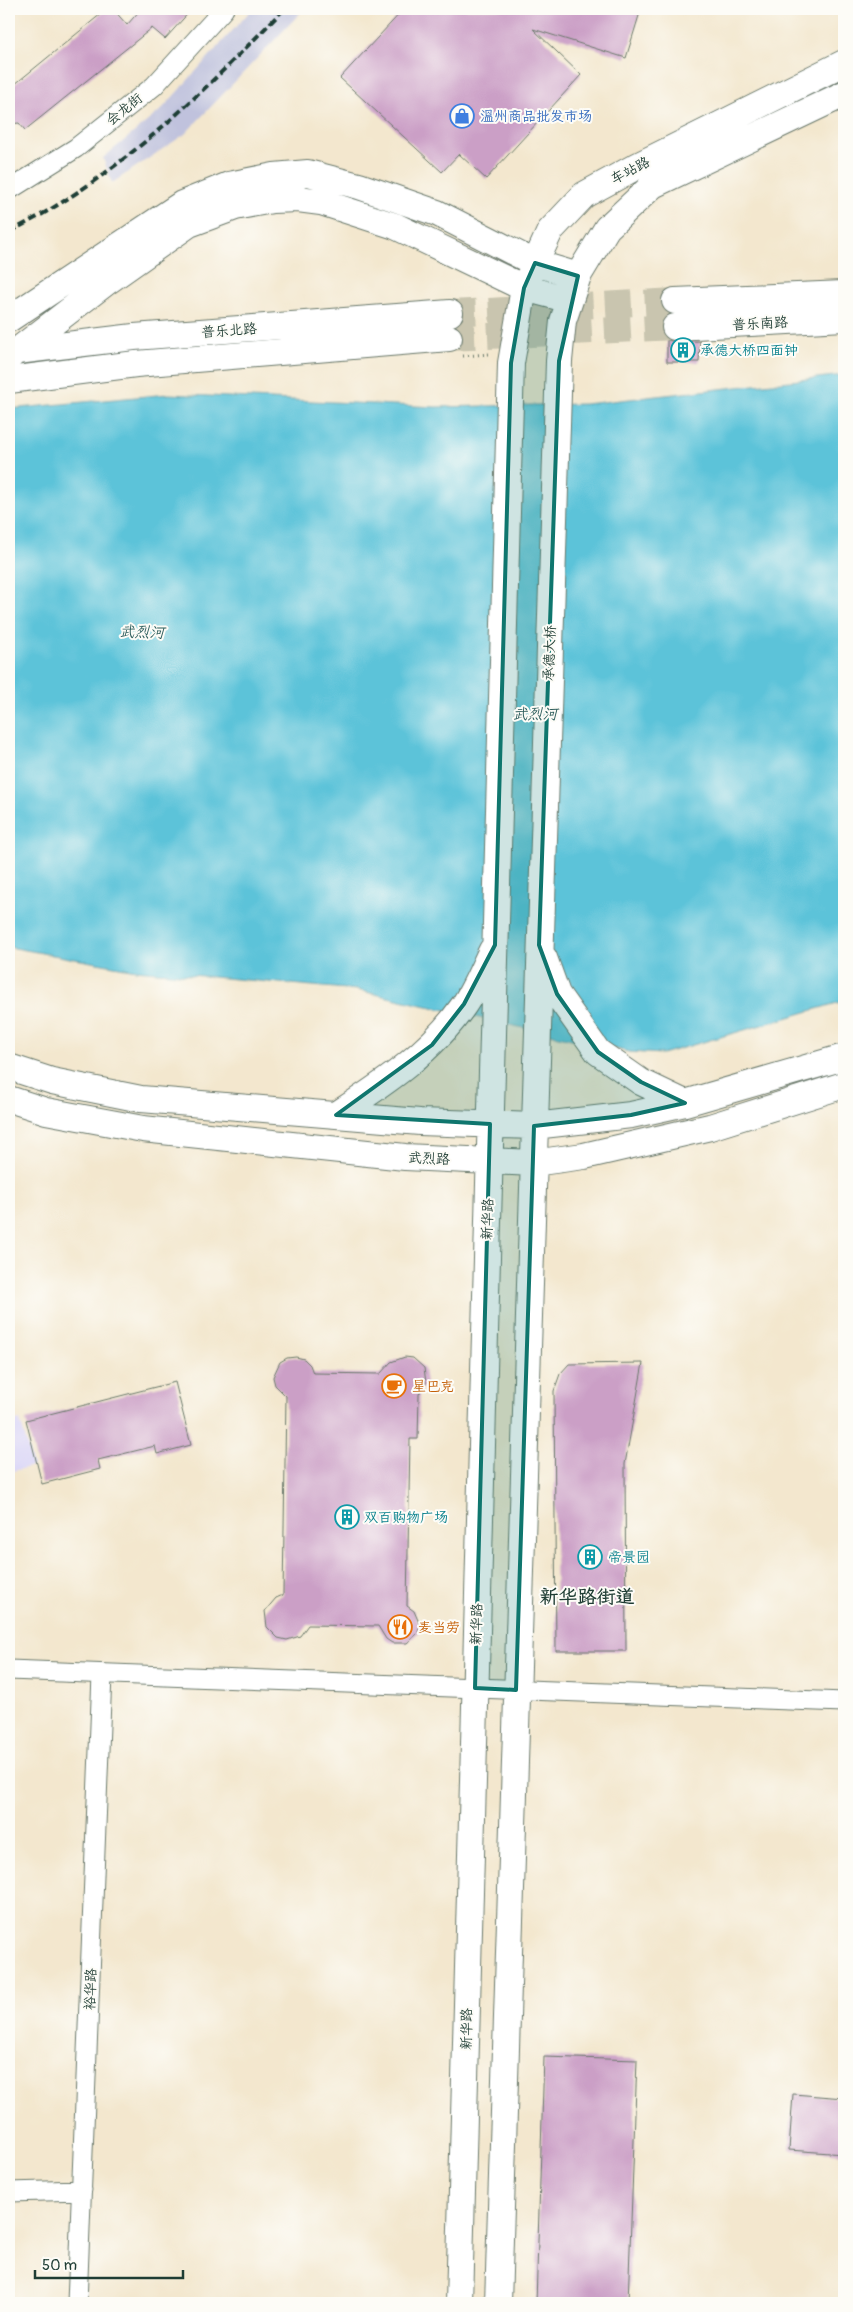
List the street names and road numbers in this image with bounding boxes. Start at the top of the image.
street label: 会龙街 [103,90,146,129]
street label: 车站路 [608,153,653,188]
street label: 普乐南路 [732,314,788,333]
street label: 普乐北路 [201,320,258,341]
street label: 承德大桥 [540,625,559,681]
street label: 武烈路 [408,1149,450,1168]
street label: 新华路 [478,1198,497,1240]
street label: 新华路 [467,1603,486,1645]
street label: 裕华路 [81,1968,100,2010]
street label: 新华路 [458,2008,475,2050]

